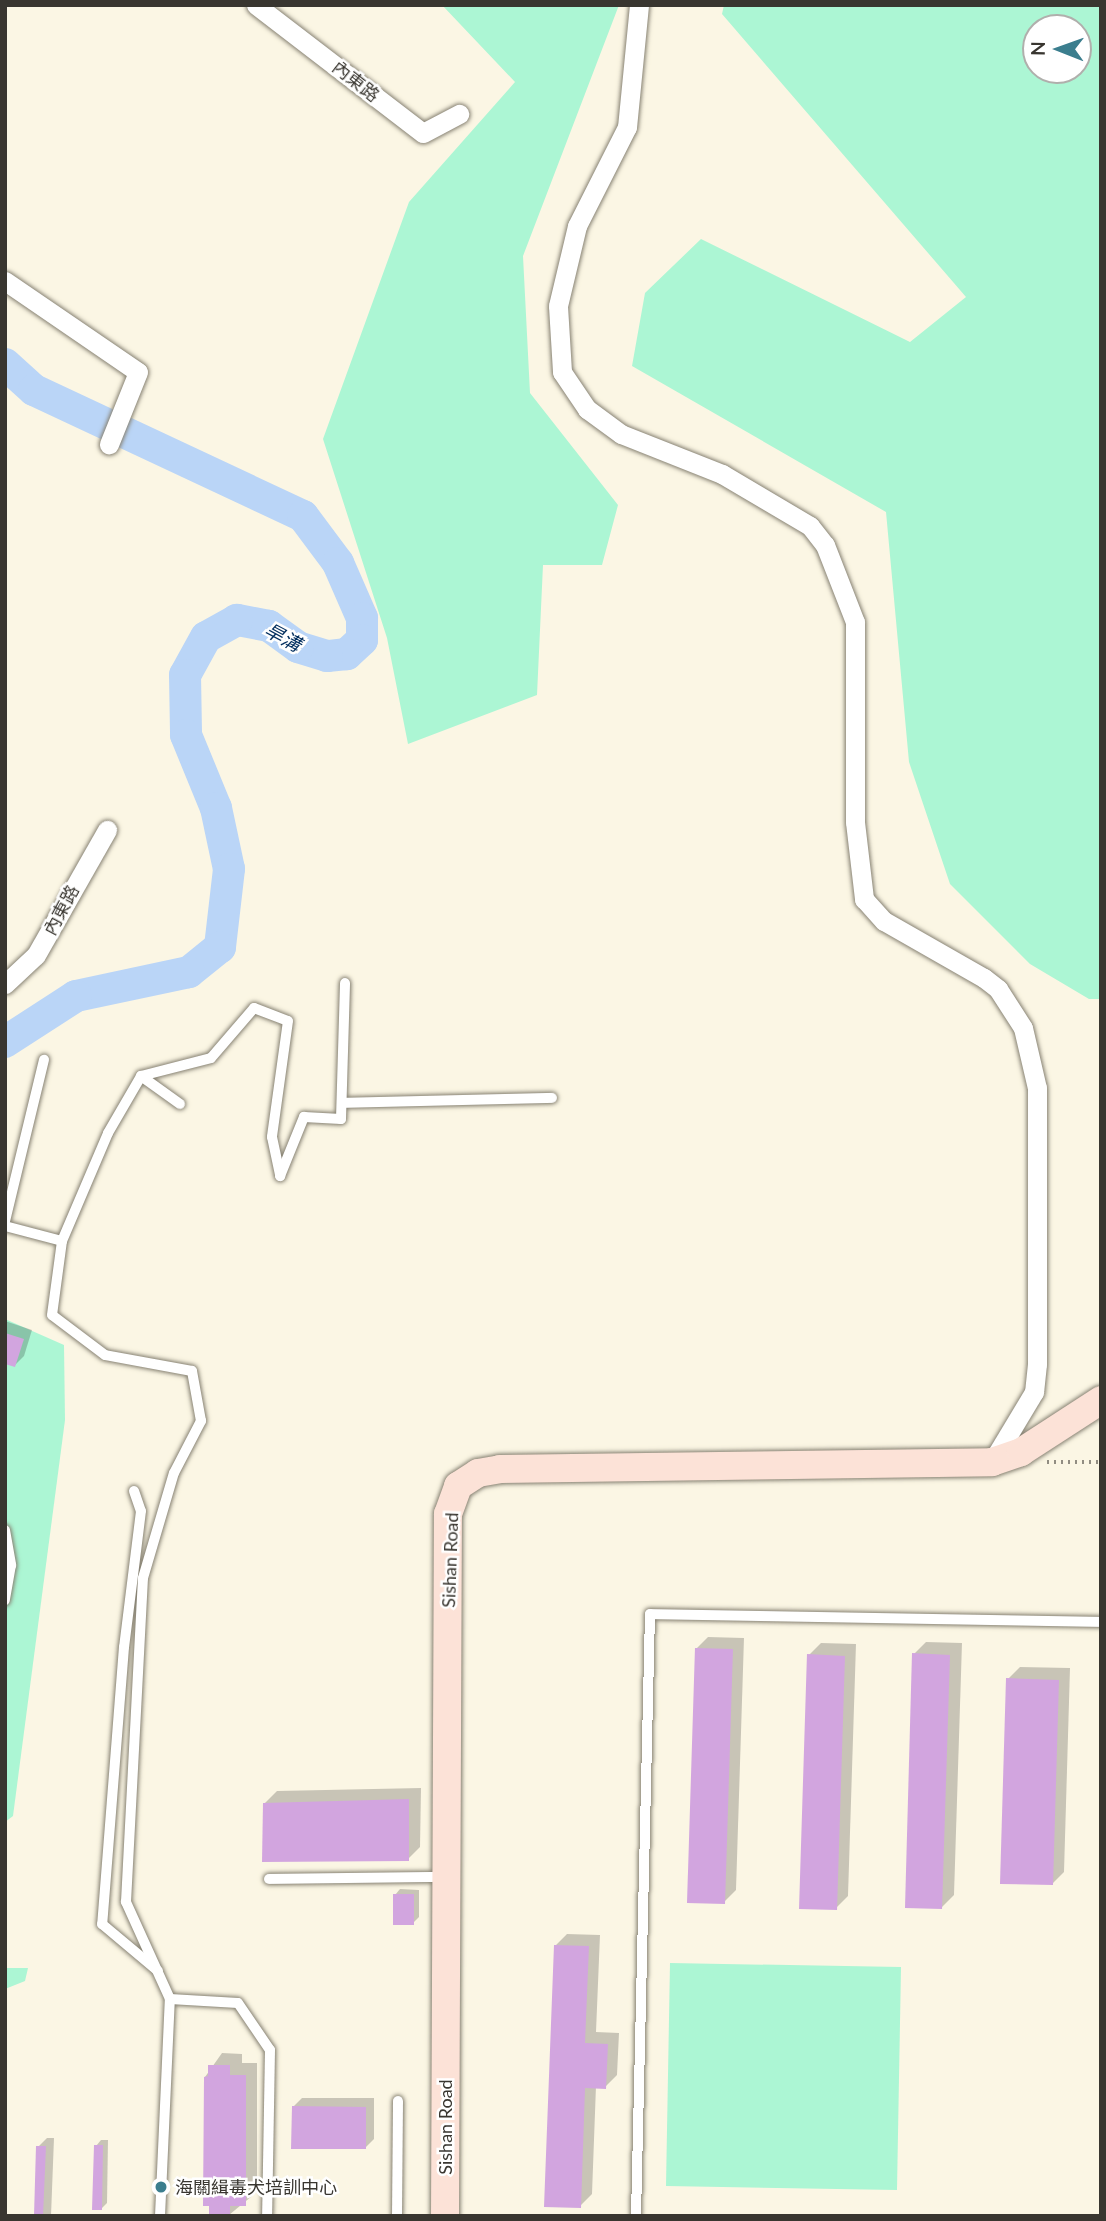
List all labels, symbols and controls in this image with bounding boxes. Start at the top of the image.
north arrow [1022,14,1092,84]
text: N [1026,41,1049,56]
street label: 內東路 [328,56,384,106]
water label: 旱溝 [261,618,305,656]
street label: 內東路 [39,881,83,939]
street label: Sishan Road [438,1512,462,1608]
street label: Sishan Road [434,2079,456,2175]
place label: 海關緝毒犬培訓中心 [175,2176,337,2198]
marker: 海關緝毒犬培訓中心 [153,2179,169,2195]

